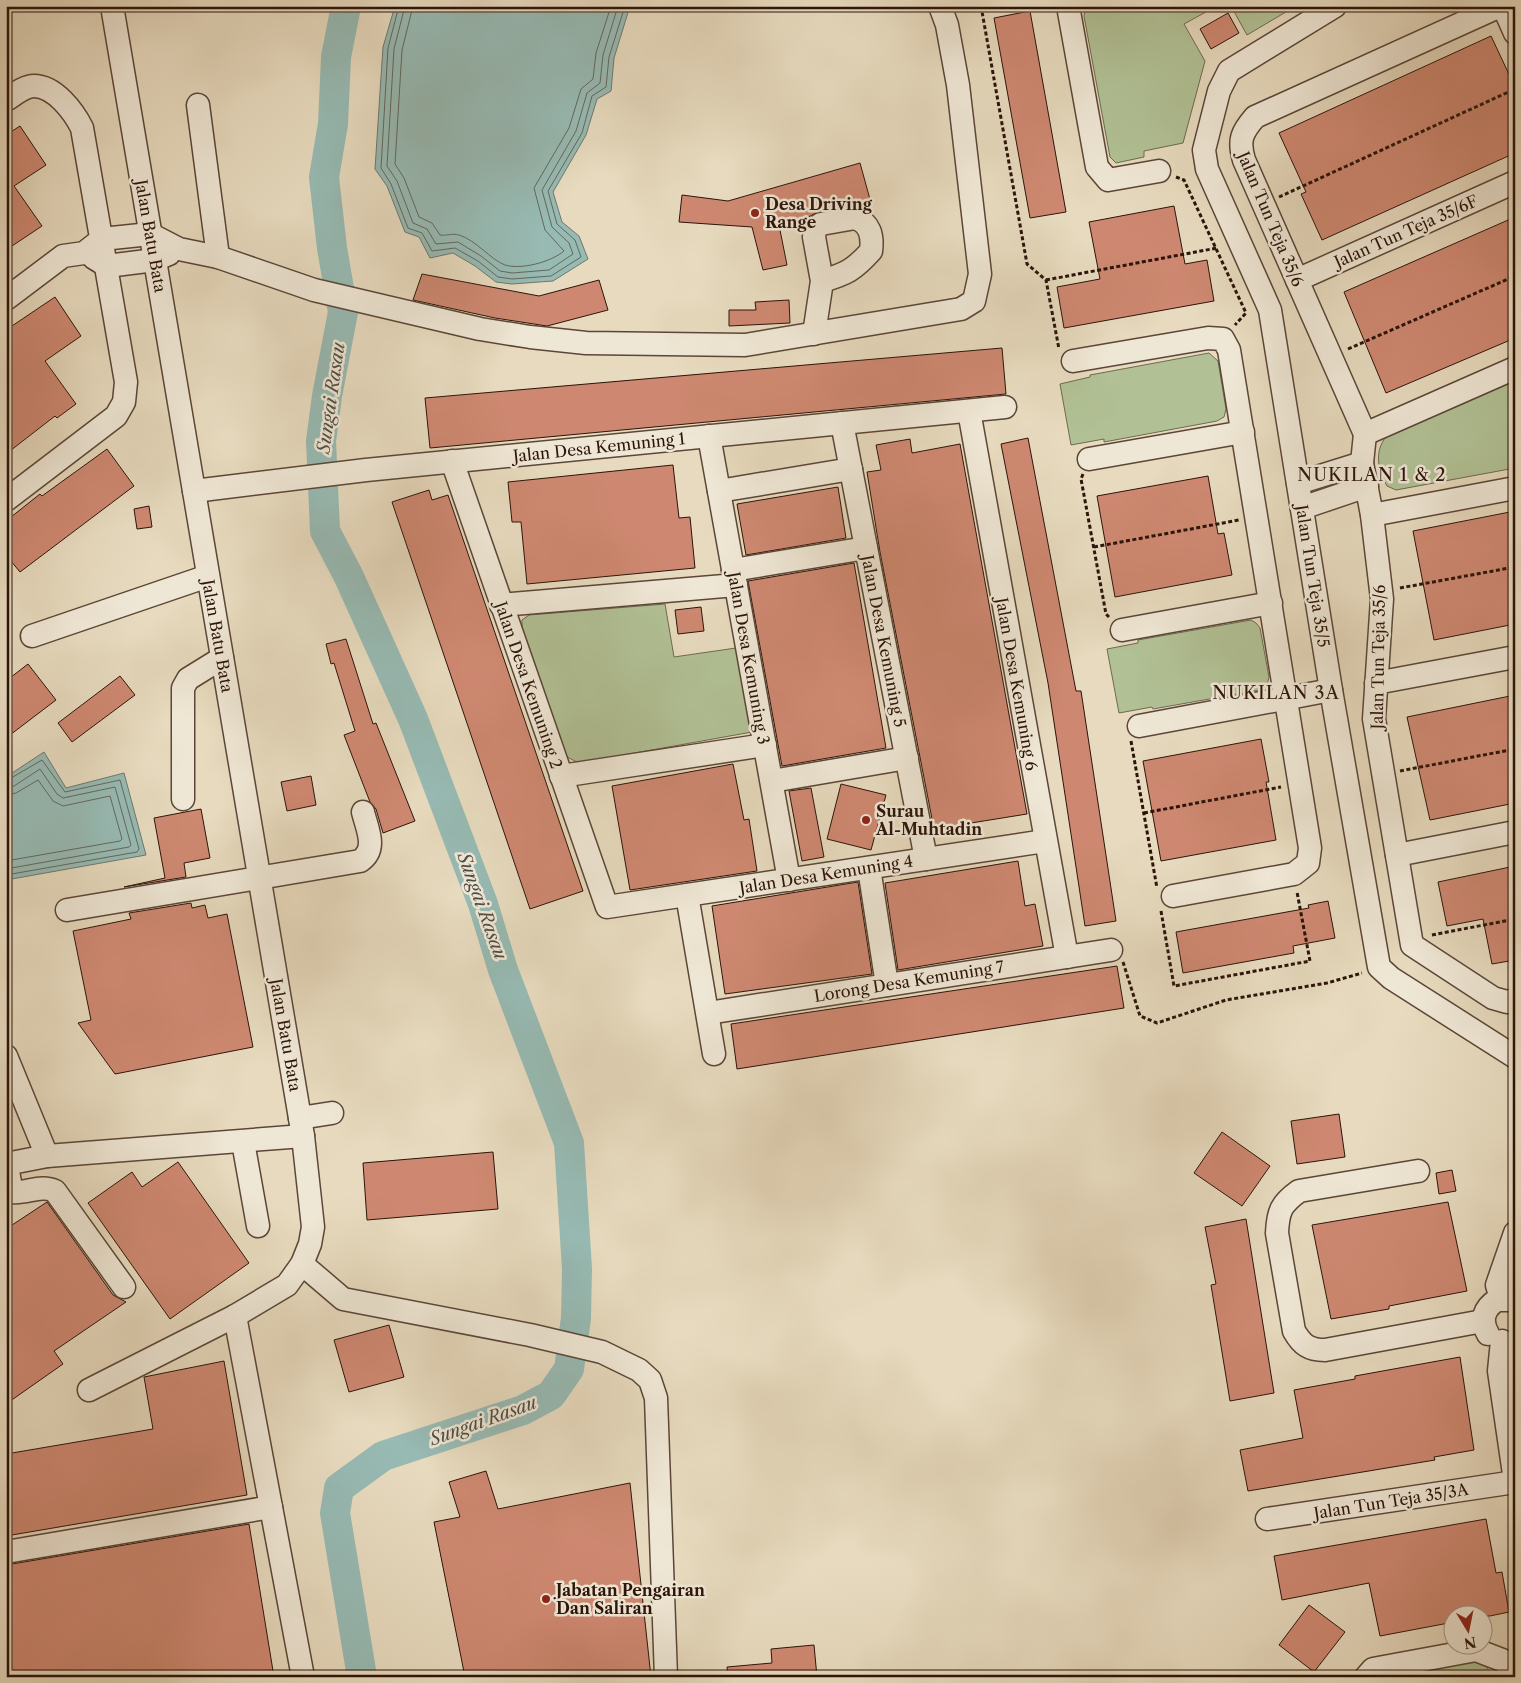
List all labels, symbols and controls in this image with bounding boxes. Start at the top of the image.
street label: Jalan Tun Teja 35/6 [1232,146,1308,290]
street label: Jalan Batu Bata [131,175,171,295]
street label: Jalan Tun Teja 35/6F [1328,190,1481,273]
place label: Desa Driving Range [765,194,873,232]
marker: Desa Driving Range [749,207,761,219]
water label: Sungai Rasau [312,341,350,456]
street label: Jalan Desa Kemuning 1 [509,428,686,466]
district label: NUKILAN 1 & 2 [1297,464,1447,486]
street label: Jalan Tun Teja 35/5 [1291,500,1334,649]
street label: Jalan Desa Kemuning 5 [857,550,910,729]
street label: Jalan Desa Kemuning 3 [723,567,774,746]
street label: Jalan Batu Bata [198,575,238,695]
street label: Jalan Tun Teja 35/6 [1367,584,1389,733]
street label: Jalan Desa Kemuning 6 [991,593,1042,772]
street label: Jalan Desa Kemuning 2 [490,596,567,771]
district label: NUKILAN 3A [1212,682,1340,704]
place label: Surau Al-Muhtadin [875,801,982,839]
marker: Surau Al-Muhtadin [860,814,872,826]
water label: Sungai Rasau [452,849,512,963]
street label: Jalan Desa Kemuning 4 [735,850,914,898]
street label: Lorong Desa Kemuning 7 [813,956,1005,1006]
street label: Jalan Batu Bata [266,974,306,1094]
water label: Sungai Rasau [426,1391,540,1451]
street label: Jalan Tun Teja 35/3A [1309,1479,1471,1524]
place label: Jabatan Pengairan Dan Saliran [553,1580,705,1618]
marker: Jabatan Pengairan Dan Saliran [540,1593,552,1605]
north arrow [1444,1606,1494,1656]
text: N [1463,1633,1478,1653]

